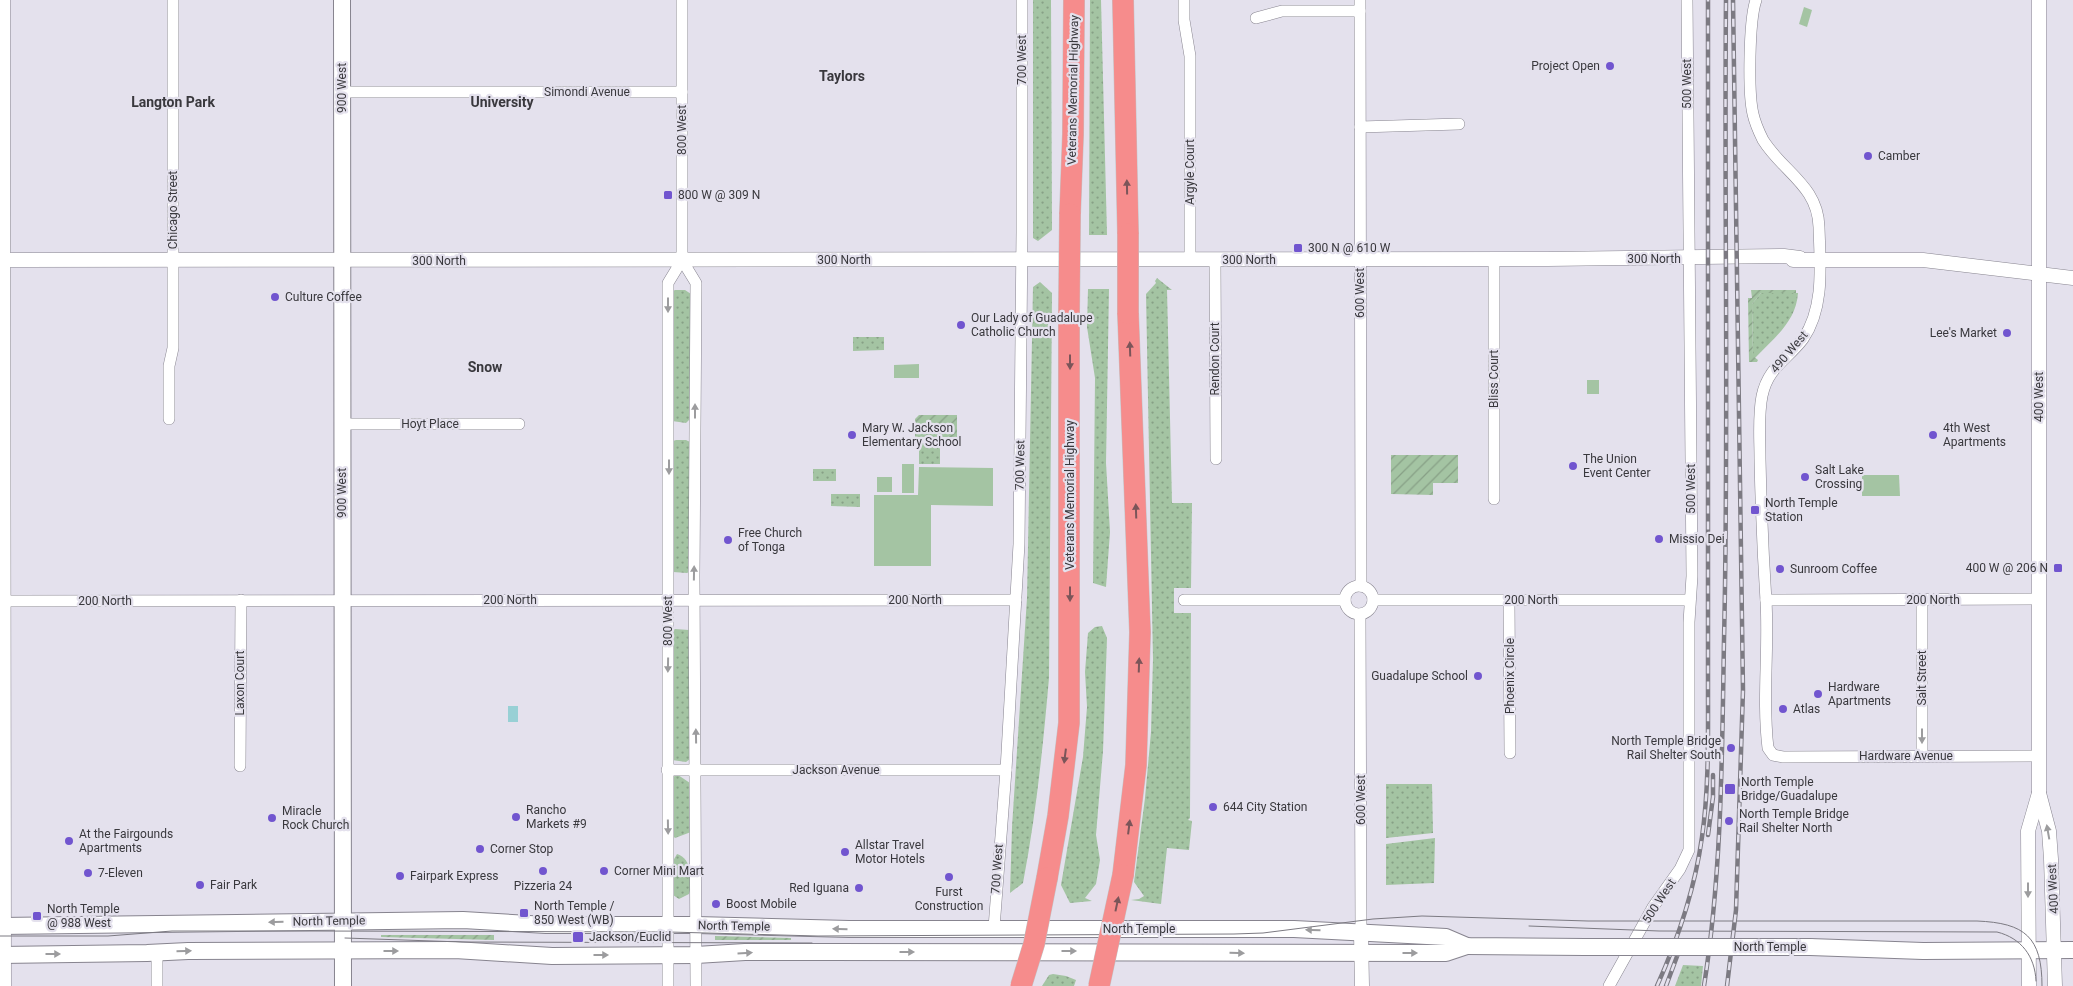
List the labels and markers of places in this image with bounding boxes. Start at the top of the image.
place label: Project Open [1531,59,1600,73]
marker: Project Open [1604,60,1616,72]
place label: Camber [1878,149,1920,163]
marker: Camber [1862,150,1874,162]
place label: 800 W @ 309 N [678,188,760,202]
marker: 800 W @ 309 N [662,189,674,201]
place label: 300 N @ 610 W [1308,241,1391,255]
marker: 300 N @ 610 W [1292,242,1304,254]
place label: Culture Coffee [285,290,362,304]
marker: Culture Coffee [269,291,281,303]
place label: Our Lady of Guadalupe Catholic Church [971,311,1093,339]
marker: Our Lady of Guadalupe Catholic Church [955,319,967,331]
place label: Lee's Market [1930,326,1997,340]
marker: Lee's Market [2001,327,2013,339]
place label: Mary W. Jackson Elementary School [862,421,962,449]
place label: 4th West Apartments [1943,421,2006,449]
marker: Mary W. Jackson Elementary School [846,429,858,441]
marker: 4th West Apartments [1927,429,1939,441]
place label: The Union Event Center [1583,452,1650,480]
marker: The Union Event Center [1567,460,1579,472]
place label: Salt Lake Crossing [1815,463,1864,491]
marker: Salt Lake Crossing [1799,471,1811,483]
place label: North Temple Station [1765,496,1838,524]
marker: North Temple Station [1749,504,1761,516]
place label: Free Church of Tonga [738,526,802,554]
place label: Missio Dei [1669,532,1725,546]
marker: Missio Dei [1653,533,1665,545]
marker: Free Church of Tonga [722,534,734,546]
place label: 400 W @ 206 N [1966,561,2048,575]
place label: Sunroom Coffee [1790,562,1877,576]
marker: 400 W @ 206 N [2052,562,2064,574]
marker: Sunroom Coffee [1774,563,1786,575]
place label: Guadalupe School [1371,669,1468,683]
marker: Guadalupe School [1472,670,1484,682]
place label: Hardware Apartments [1828,680,1891,708]
marker: Hardware Apartments [1812,688,1824,700]
place label: Atlas [1793,702,1820,716]
marker: Atlas [1777,703,1789,715]
place label: North Temple Bridge Rail Shelter South [1611,734,1721,762]
marker: North Temple Bridge Rail Shelter South [1725,742,1737,754]
place label: North Temple Bridge/Guadalupe [1741,775,1838,803]
marker: North Temple Bridge/Guadalupe [1723,782,1737,796]
place label: 644 City Station [1223,800,1307,814]
marker: 644 City Station [1207,801,1219,813]
place label: Rancho Markets #9 [526,803,587,831]
place label: Miracle Rock Church [282,804,349,832]
place label: North Temple Bridge Rail Shelter North [1739,807,1849,835]
marker: Rancho Markets #9 [510,811,522,823]
marker: Miracle Rock Church [266,812,278,824]
marker: North Temple Bridge Rail Shelter North [1723,815,1735,827]
place label: At the Fairgounds Apartments [79,827,173,855]
marker: At the Fairgounds Apartments [63,835,75,847]
place label: Allstar Travel Motor Hotels [855,838,925,866]
place label: Corner Stop [490,842,554,856]
marker: Corner Stop [474,843,486,855]
marker: Allstar Travel Motor Hotels [839,846,851,858]
place label: Corner Mini Mart [614,864,704,878]
marker: Pizzeria 24 [537,865,549,877]
marker: Corner Mini Mart [598,865,610,877]
place label: 7-Eleven [98,866,143,880]
marker: 7-Eleven [82,867,94,879]
place label: Fairpark Express [410,869,499,883]
marker: Fairpark Express [394,870,406,882]
marker: Furst Construction [943,871,955,883]
place label: Fair Park [210,878,258,892]
marker: Fair Park [194,879,206,891]
place label: Pizzeria 24 [514,879,573,893]
place label: Red Iguana [789,881,849,895]
marker: Red Iguana [853,882,865,894]
place label: Furst Construction [915,885,983,913]
place label: Boost Mobile [726,897,797,911]
marker: Boost Mobile [710,898,722,910]
place label: North Temple / 850 West (WB) [534,899,615,927]
place label: North Temple @ 988 West [47,902,120,930]
marker: North Temple / 850 West (WB) [518,907,530,919]
marker: North Temple @ 988 West [31,910,43,922]
marker: Jackson/Euclid [571,930,585,944]
place label: Jackson/Euclid [589,930,671,944]

